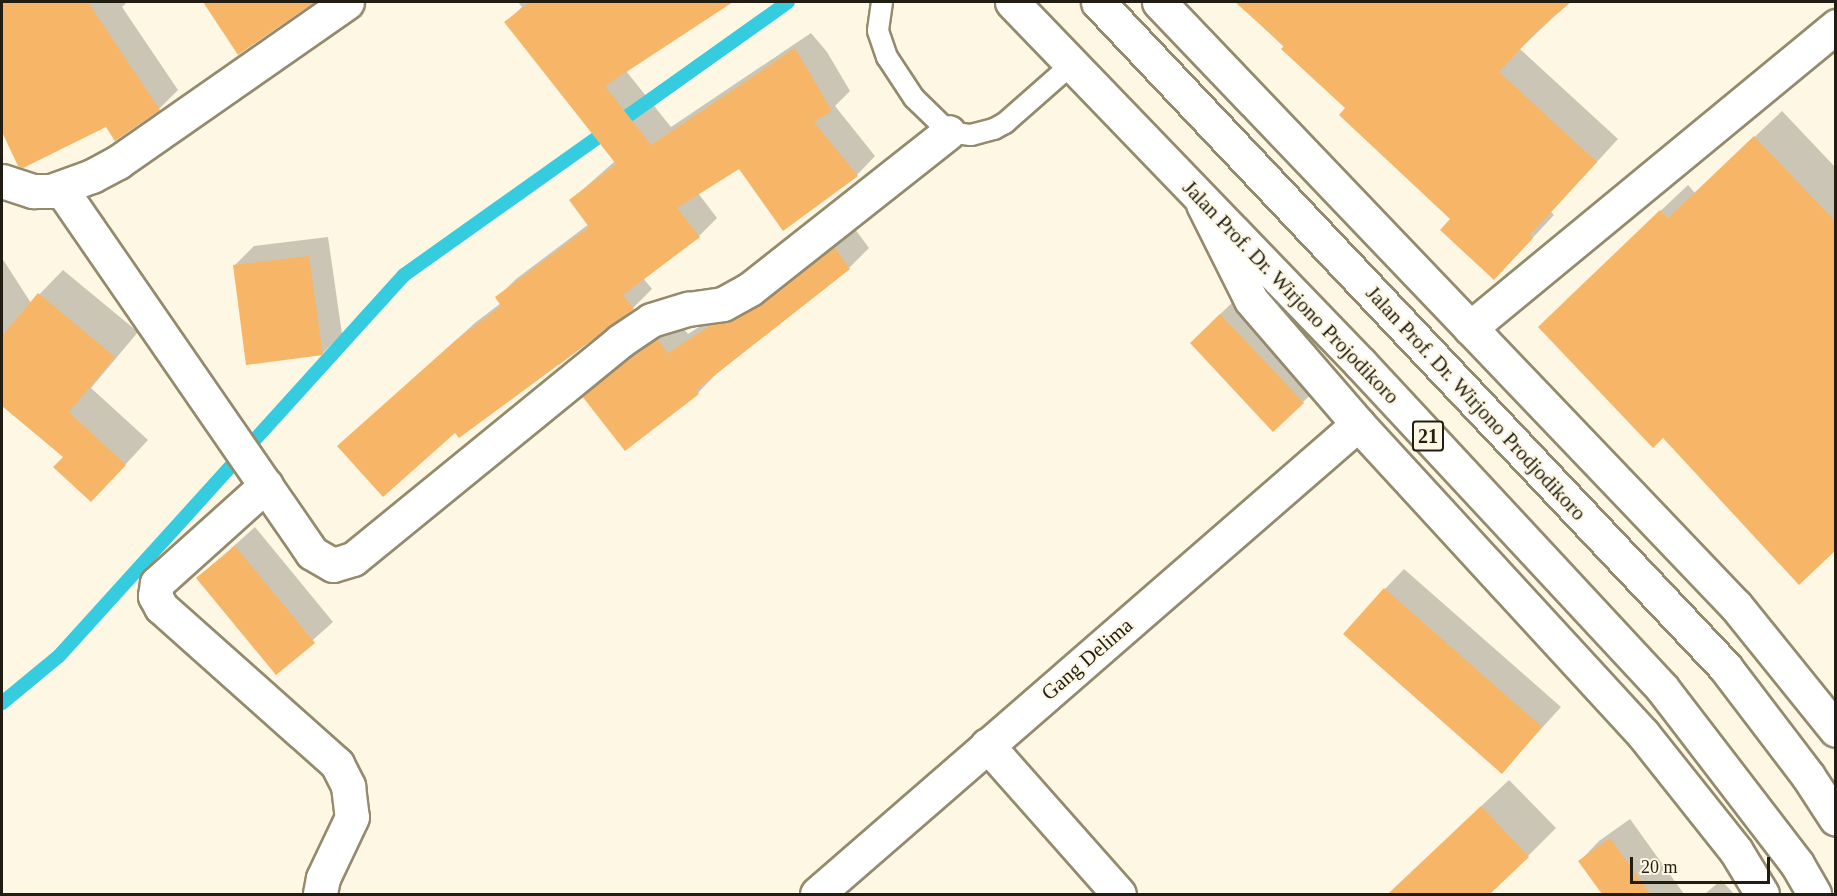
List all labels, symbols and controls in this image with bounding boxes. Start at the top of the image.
street label: Jalan Prof. Dr. Wirjono Projodikoro [1177,175,1405,409]
street label: Jalan Prof. Dr. Wirjono Prodjodikoro [1360,280,1592,526]
road number: 21 [1412,419,1444,453]
street label: Gang Delima [1036,613,1138,705]
scale bar [1633,845,1772,883]
text: 20 m [1641,857,1678,877]

